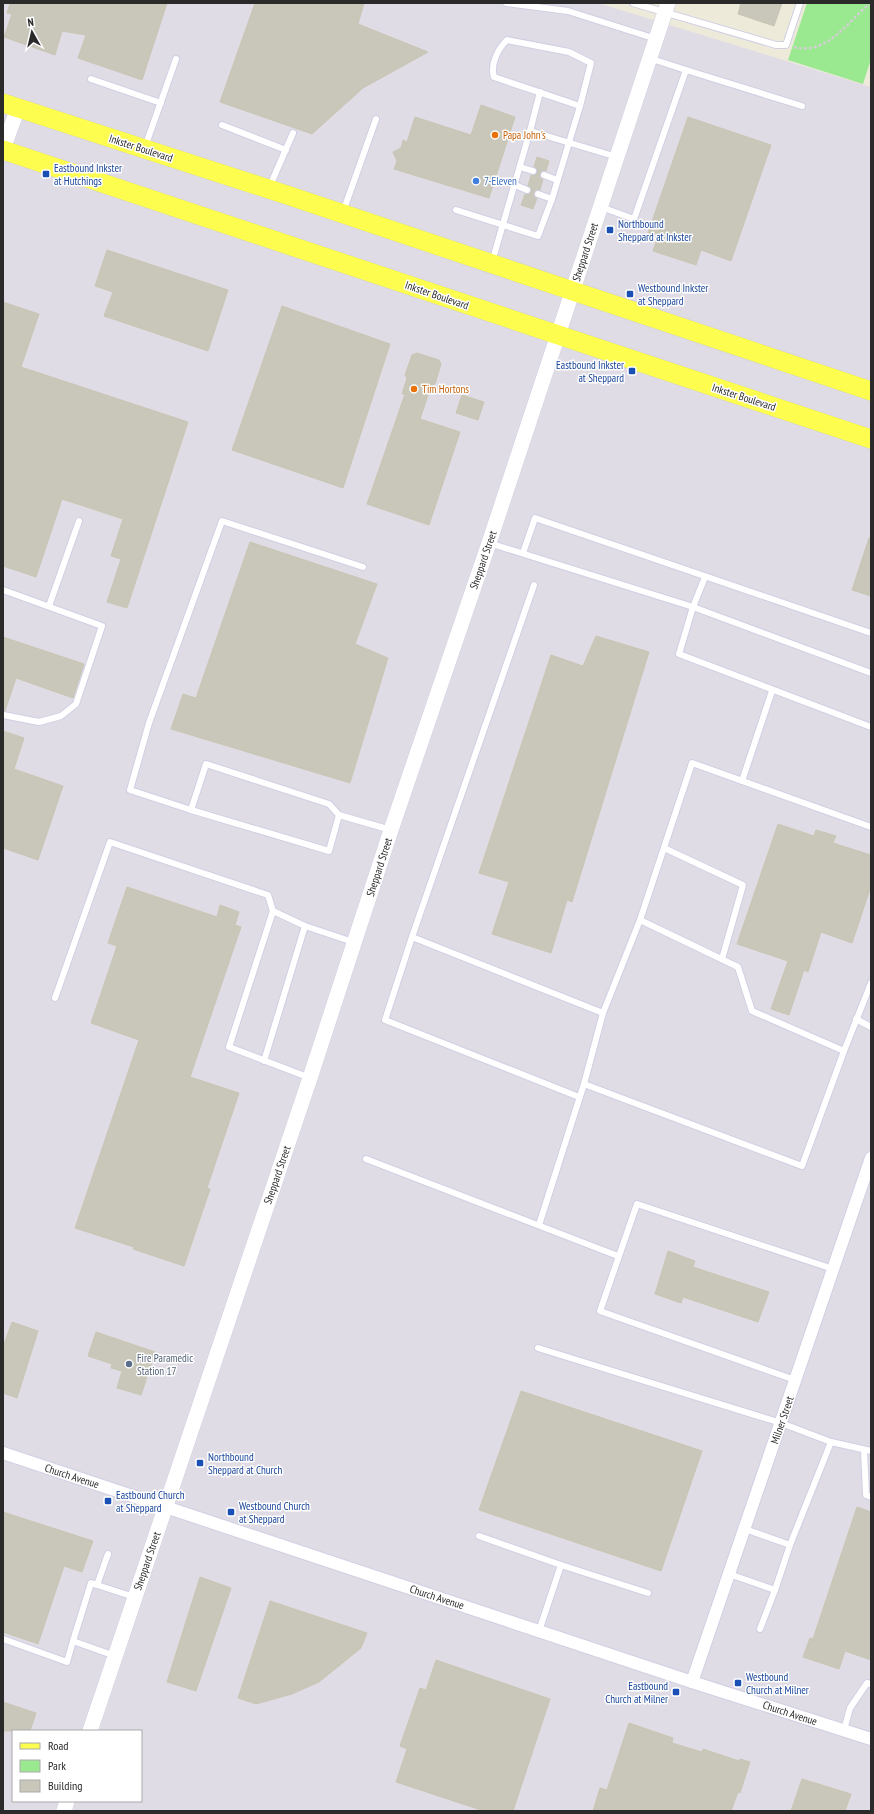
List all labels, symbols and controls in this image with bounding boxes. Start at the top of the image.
north arrow [12,12,52,52]
text: N [27,15,35,29]
place label: Papa John's [503,128,546,142]
marker: Papa John's [490,130,500,140]
street label: Inkster Boulevard [107,131,175,165]
place label: Eastbound Inkster at Hutchings [54,161,122,188]
marker: Eastbound Inkster at Hutchings [41,169,51,179]
place label: 7-Eleven [484,174,517,188]
marker: 7-Eleven [471,176,481,186]
place label: Northbound Sheppard at Inkster [618,217,692,244]
street label: Sheppard Street [569,221,601,283]
marker: Northbound Sheppard at Inkster [605,225,615,235]
street label: Inkster Boulevard [403,278,471,312]
place label: Westbound Inkster at Sheppard [638,281,708,308]
marker: Westbound Inkster at Sheppard [625,289,635,299]
place label: Eastbound Inkster at Sheppard [556,358,624,385]
marker: Eastbound Inkster at Sheppard [627,366,637,376]
street label: Inkster Boulevard [710,380,778,414]
place label: Tim Hortons [422,382,469,396]
marker: Tim Hortons [409,384,419,394]
street label: Sheppard Street [466,529,500,591]
street label: Sheppard Street [363,836,395,898]
street label: Sheppard Street [260,1144,294,1206]
place label: Fire Paramedic Station 17 [137,1351,193,1378]
marker: Fire Paramedic Station 17 [124,1359,134,1369]
street label: Milner Street [767,1394,797,1446]
place label: Northbound Sheppard at Church [208,1450,283,1477]
marker: Northbound Sheppard at Church [195,1458,205,1468]
street label: Church Avenue [43,1461,101,1491]
place label: Eastbound Church at Sheppard [116,1488,185,1515]
marker: Eastbound Church at Sheppard [103,1496,113,1506]
place label: Westbound Church at Sheppard [239,1499,310,1526]
marker: Westbound Church at Sheppard [226,1507,236,1517]
street label: Sheppard Street [130,1530,164,1592]
street label: Church Avenue [408,1582,466,1612]
place label: Westbound Church at Milner [746,1670,809,1697]
marker: Westbound Church at Milner [733,1678,743,1688]
place label: Eastbound Church at Milner [605,1679,668,1706]
marker: Eastbound Church at Milner [671,1687,681,1697]
street label: Church Avenue [761,1698,819,1728]
legend [12,1730,142,1802]
text: Road [48,1738,68,1753]
text: Park [48,1758,66,1773]
text: Building [48,1778,83,1793]

